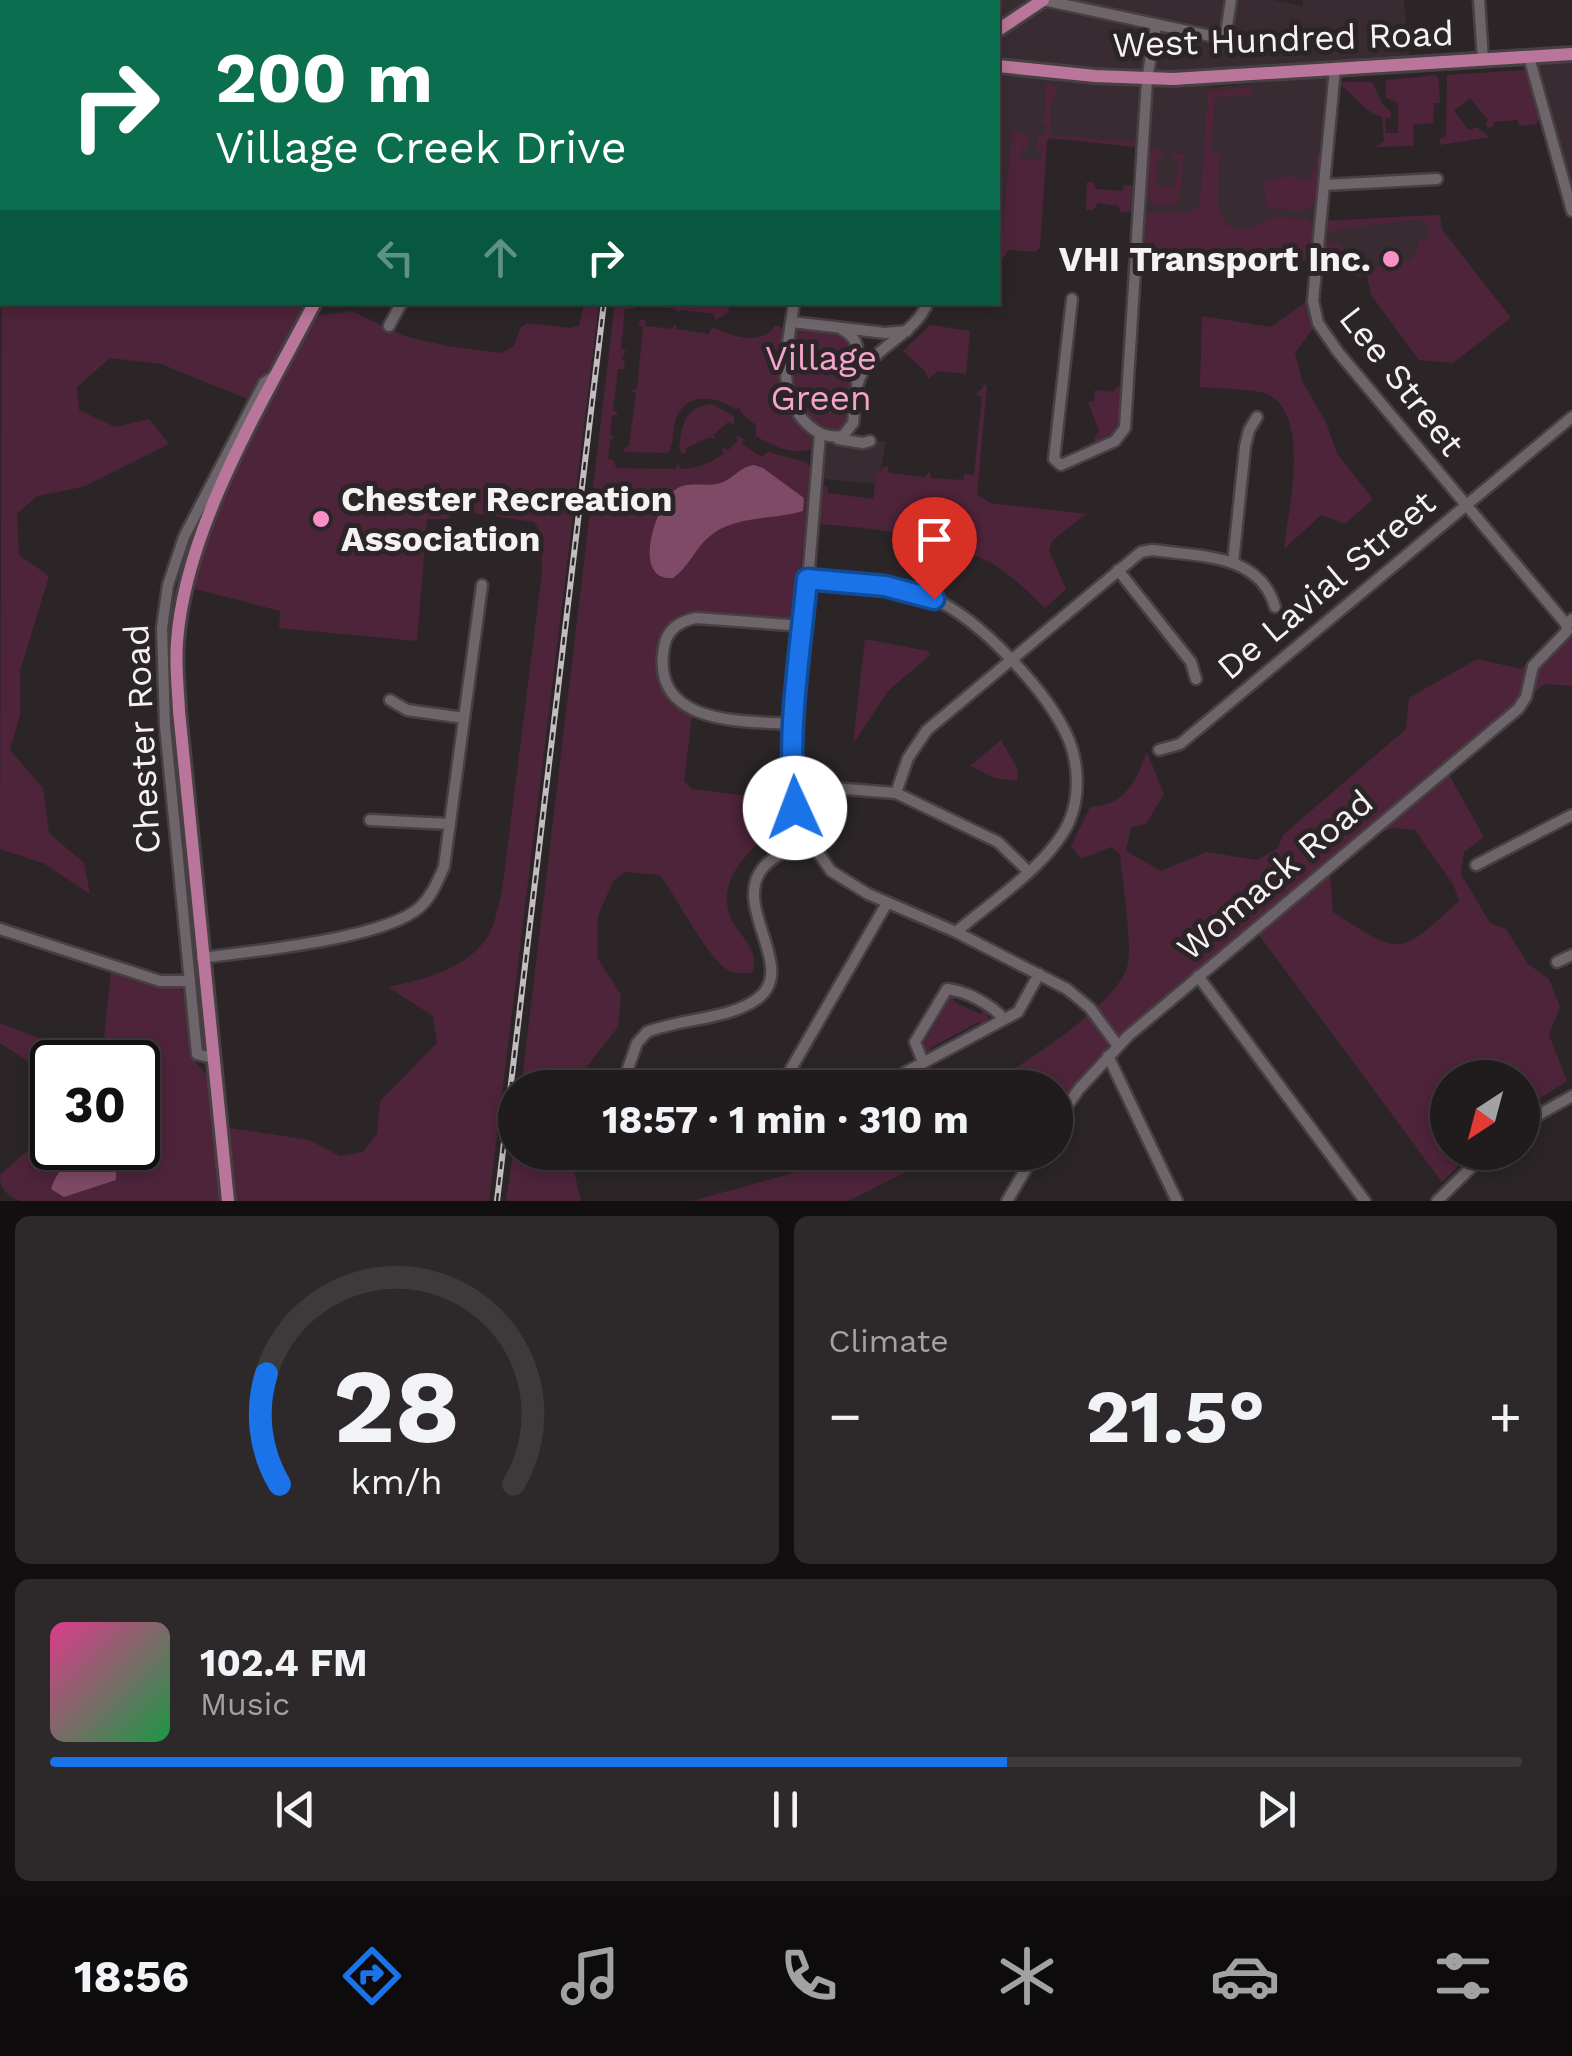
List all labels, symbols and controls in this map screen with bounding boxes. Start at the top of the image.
street label: West Hundred Road [1112,12,1454,66]
text: 200 m [215,37,433,119]
icon: right [50,40,180,170]
text: Village Creek Drive [215,121,627,174]
icon: left [368,230,423,285]
icon: ahead [473,230,528,285]
icon: right [578,230,633,285]
place label: VHI Transport Inc. [1059,238,1371,280]
marker: VHI Transport Inc. [1380,248,1402,270]
street label: Lee Street [1331,298,1474,464]
park label: Village Green [765,337,877,419]
place label: Chester Recreation Association [341,478,672,560]
street label: De Lavial Street [1208,481,1444,688]
pin [892,497,977,600]
marker: Chester Recreation Association [310,508,332,530]
icon: arrive [907,512,962,567]
street label: Chester Road [115,623,169,855]
position arrow [743,756,847,860]
street label: Womack Road [1169,781,1381,969]
speed limit sign: 30 [30,1040,160,1170]
north arrow [1430,1060,1540,1170]
map controls [1430,1060,1540,1170]
text: 18:57 · 1 min · 310 m [602,1098,969,1142]
text: Climate [829,1322,949,1360]
text: 28 [333,1345,460,1467]
text: 21.5° [1085,1372,1265,1460]
text: − [829,1384,862,1448]
text: + [1489,1384,1522,1448]
text: km/h [351,1461,443,1503]
text: 102.4 FM [200,1641,368,1685]
text: Music [200,1685,290,1723]
icon: previous [268,1782,323,1837]
icon: pause [758,1782,813,1837]
icon: next [1249,1782,1304,1837]
icon: directions [337,1941,407,2011]
icon: music [555,1941,625,2011]
icon: phone [774,1941,844,2011]
icon: climate [992,1941,1062,2011]
icon: car [1210,1941,1280,2011]
icon: filters [1428,1941,1498,2011]
text: 18:56 [74,1950,189,2003]

